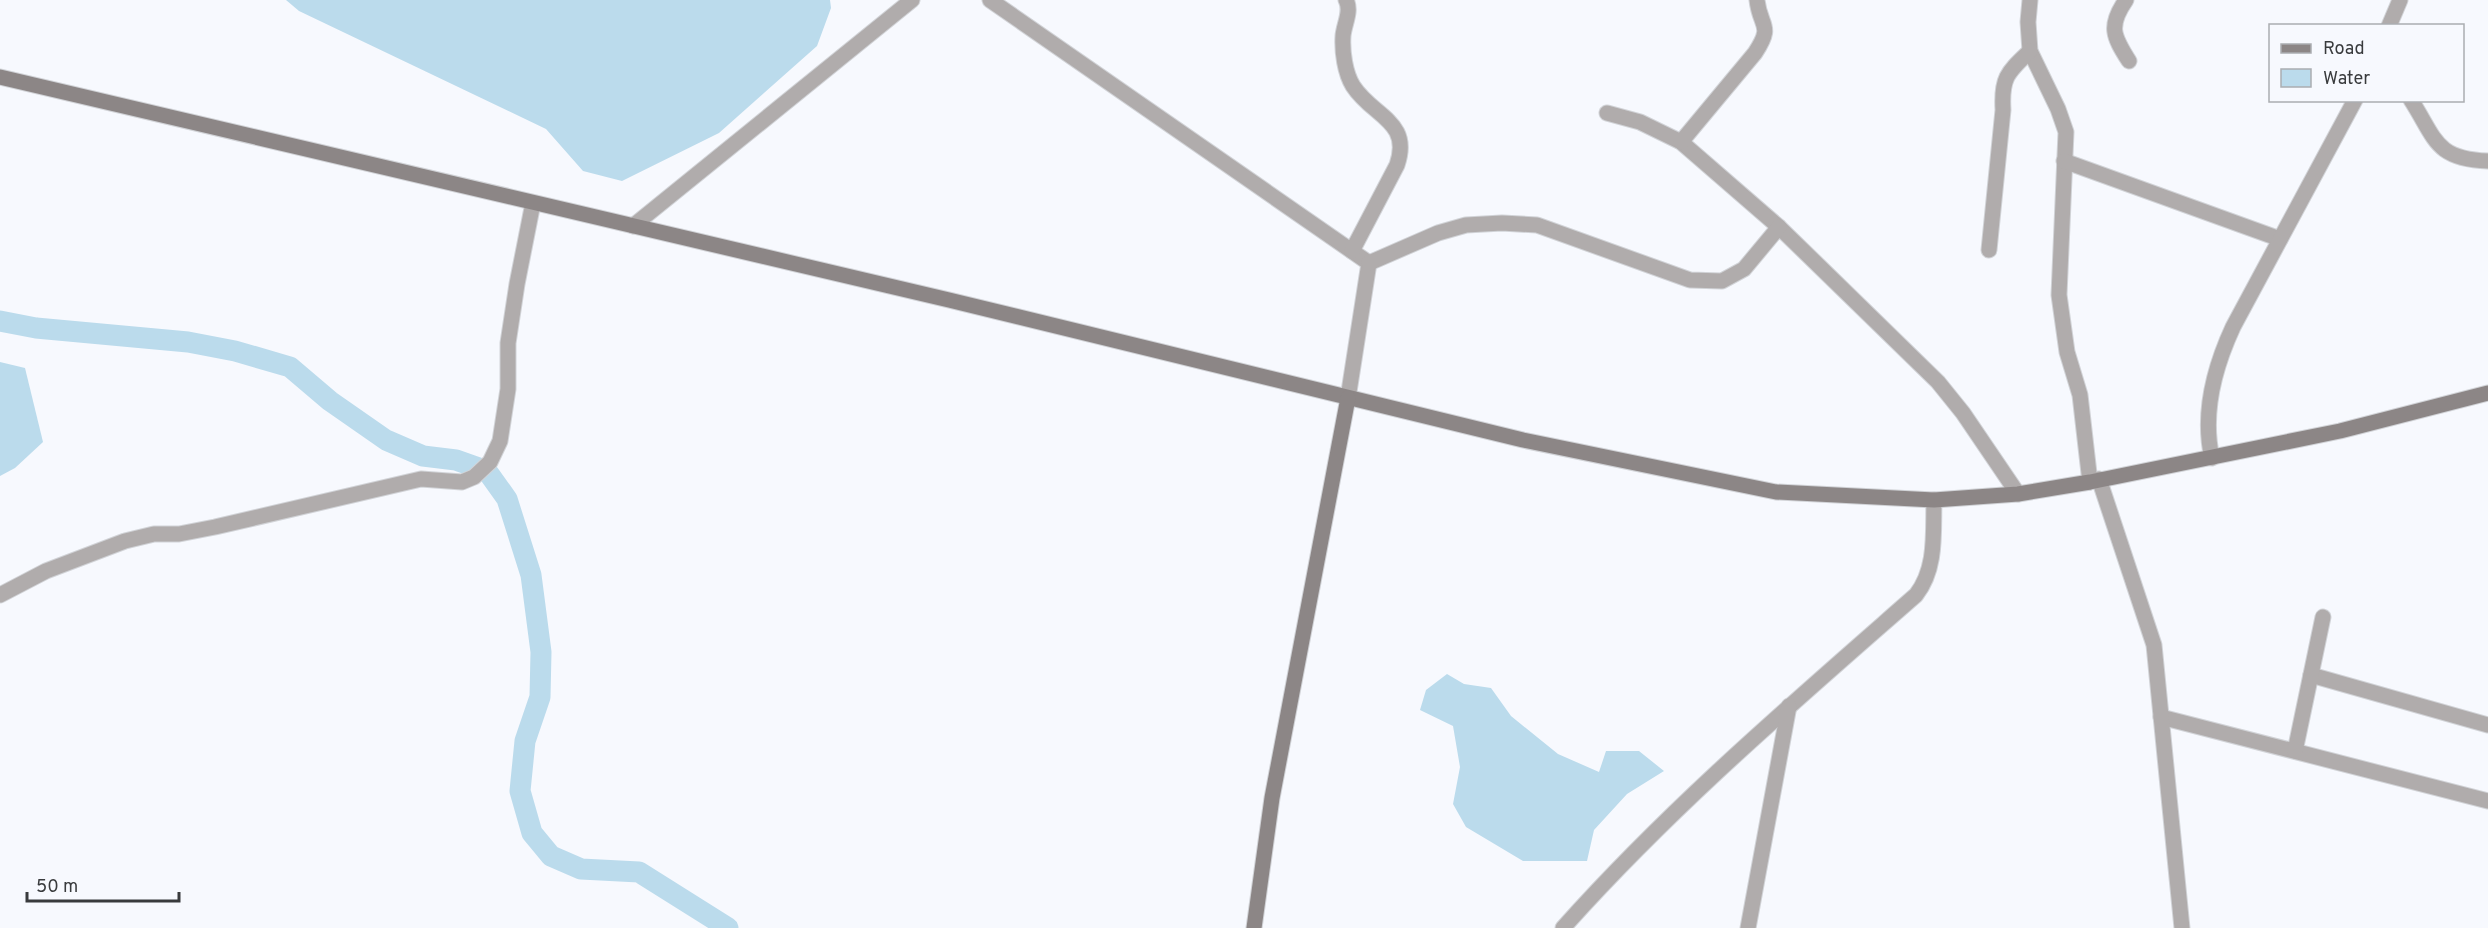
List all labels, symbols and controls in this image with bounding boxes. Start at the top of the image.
legend [2269,24,2464,102]
text: Road [2323,38,2365,61]
text: Water [2323,68,2370,91]
scale bar [27,865,178,903]
text: 50 m [36,876,78,899]

